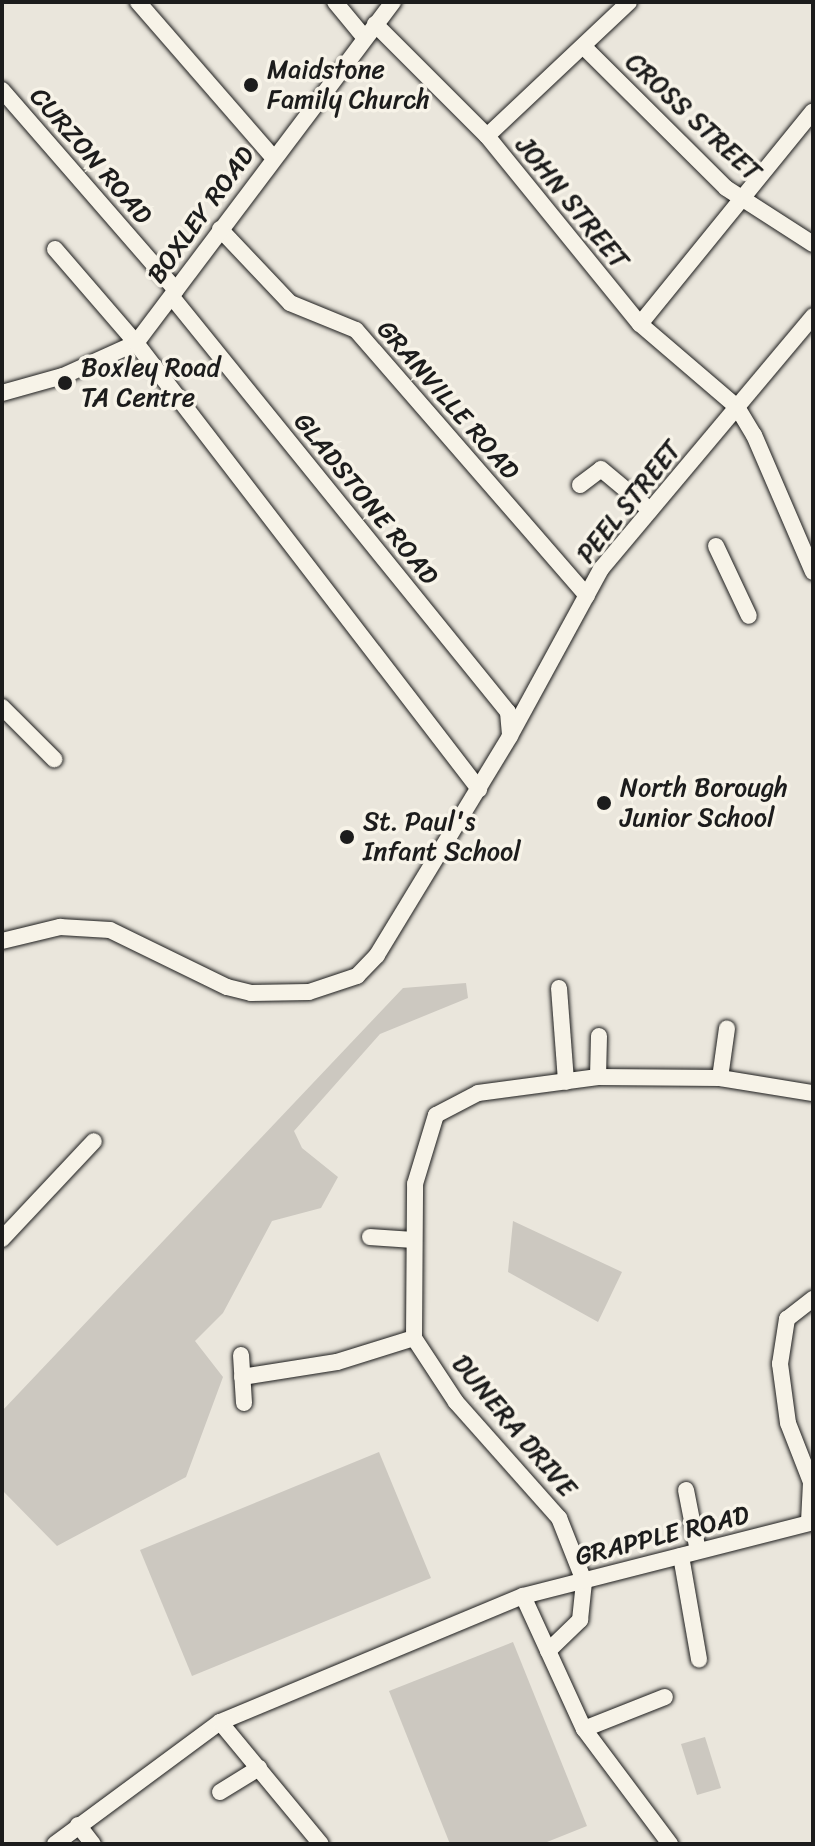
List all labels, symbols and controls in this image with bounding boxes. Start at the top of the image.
street label: CROSS STREET [618,46,768,188]
place label: Maidstone Family Church [267,54,430,116]
marker: Maidstone Family Church [242,76,260,94]
street label: CURZON ROAD [23,81,159,231]
street label: JOHN STREET [509,130,635,276]
street label: BOXLEY ROAD [141,140,261,290]
street label: GRANVILLE ROAD [370,314,526,486]
place label: Boxley Road TA Centre [81,352,220,414]
marker: Boxley Road TA Centre [56,374,74,392]
street label: GLADSTONE ROAD [287,407,445,591]
street label: PEEL STREET [569,433,689,571]
place label: North Borough Junior School [620,772,788,834]
marker: North Borough Junior School [595,794,613,812]
place label: St. Paul's Infant School [363,806,521,868]
marker: St. Paul's Infant School [338,828,356,846]
street label: DUNERA DRIVE [445,1349,583,1503]
street label: GRAPPLE ROAD [572,1499,752,1573]

